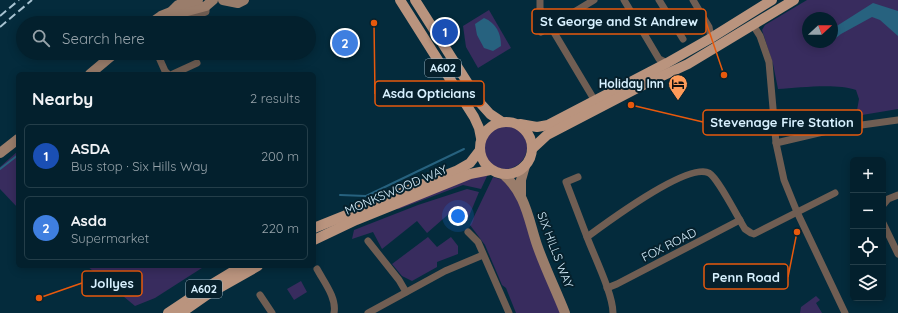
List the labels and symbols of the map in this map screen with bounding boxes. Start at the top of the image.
callout: St George and St Andrew [532,9,706,34]
north arrow [802,12,838,48]
text: St George and St Andrew [540,13,698,29]
pin: 1 [432,17,458,47]
pin: 2 [332,28,358,58]
road number: A602 [425,59,461,77]
hotel icon: Holiday Inn [667,73,689,101]
place label: Holiday Inn [599,76,664,91]
callout: Asda Opticians [375,81,484,106]
text: Asda Opticians [383,85,475,101]
callout: Stevenage Fire Station [703,110,862,135]
text: Stevenage Fire Station [710,114,854,130]
street label: MONKSWOOD WAY [342,161,449,218]
your location [448,206,468,226]
street label: SIX HILLS WAY [534,210,577,290]
street label: FOX ROAD [639,224,699,265]
callout: Penn Road [704,264,788,289]
text: Penn Road [712,269,780,285]
callout: Jollyes [82,271,142,296]
text: Jollyes [90,275,134,291]
road number: A602 [186,280,222,298]

